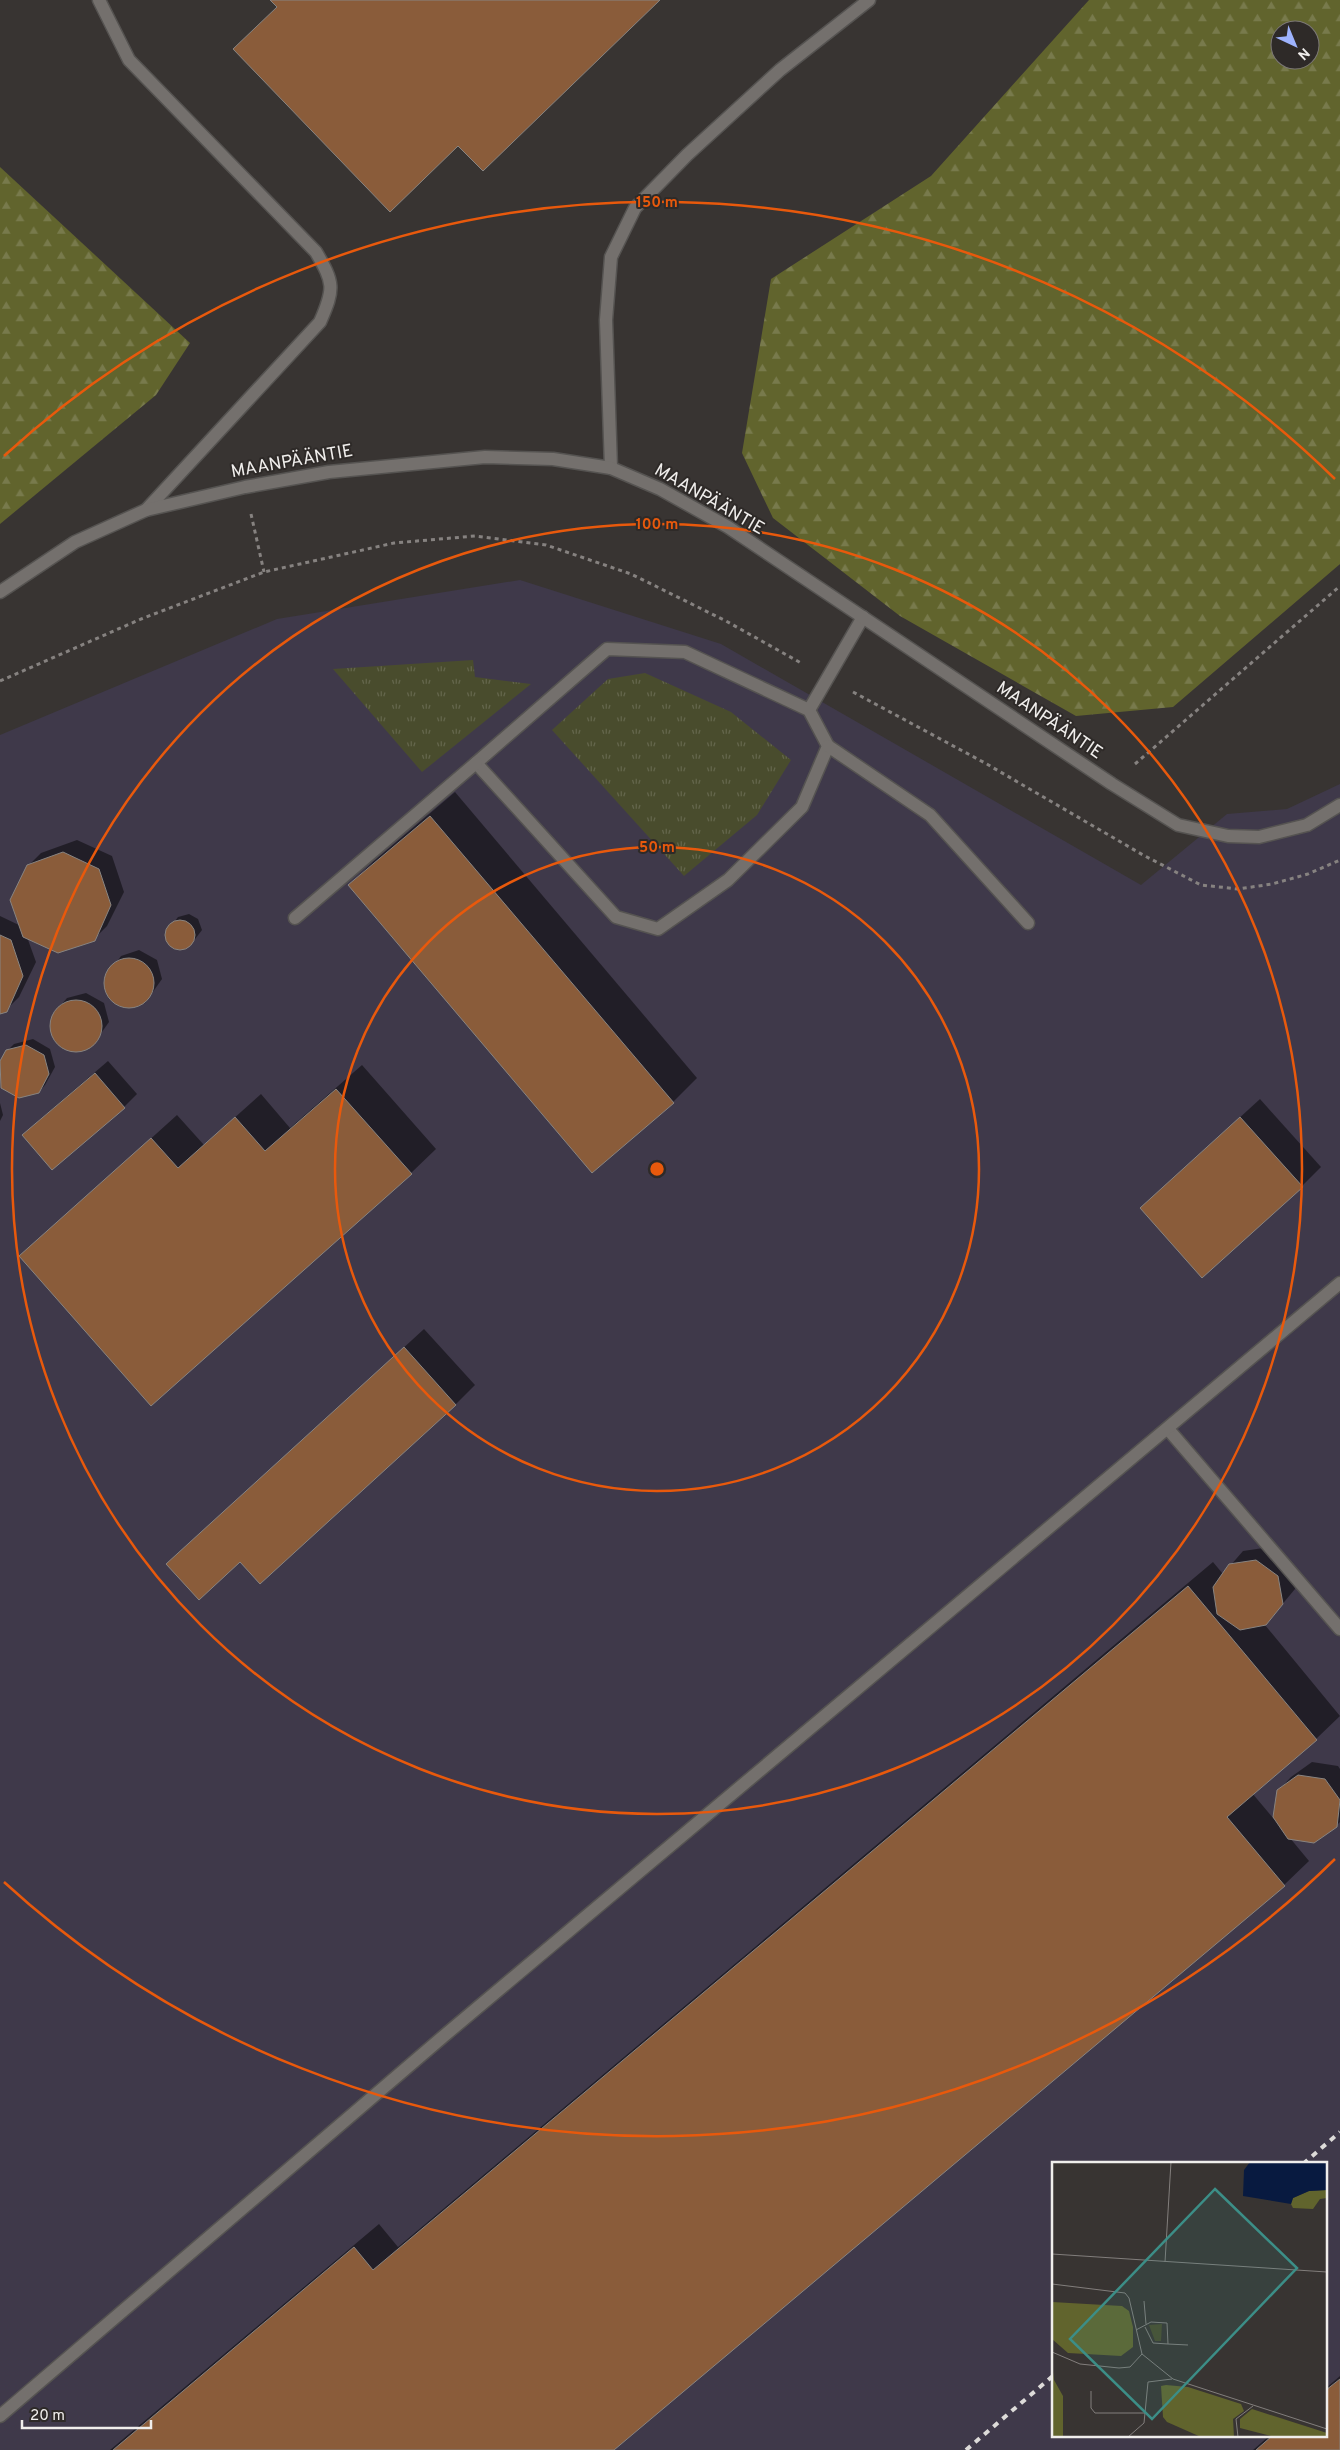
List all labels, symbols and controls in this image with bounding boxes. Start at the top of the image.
north arrow [1270,20,1320,70]
text: N [1293,44,1313,63]
text: 150 m [636,194,678,213]
street label: MAANPÄÄNTIE [229,438,355,484]
street label: MAANPÄÄNTIE [650,457,769,541]
text: 100 m [636,516,678,535]
street label: MAANPÄÄNTIE [991,675,1108,765]
text: 50 m [639,839,675,858]
centre of rings [648,1160,666,1178]
inset map [1052,2162,1328,2438]
scale bar [22,2398,151,2430]
text: 20 m [30,2407,65,2426]

